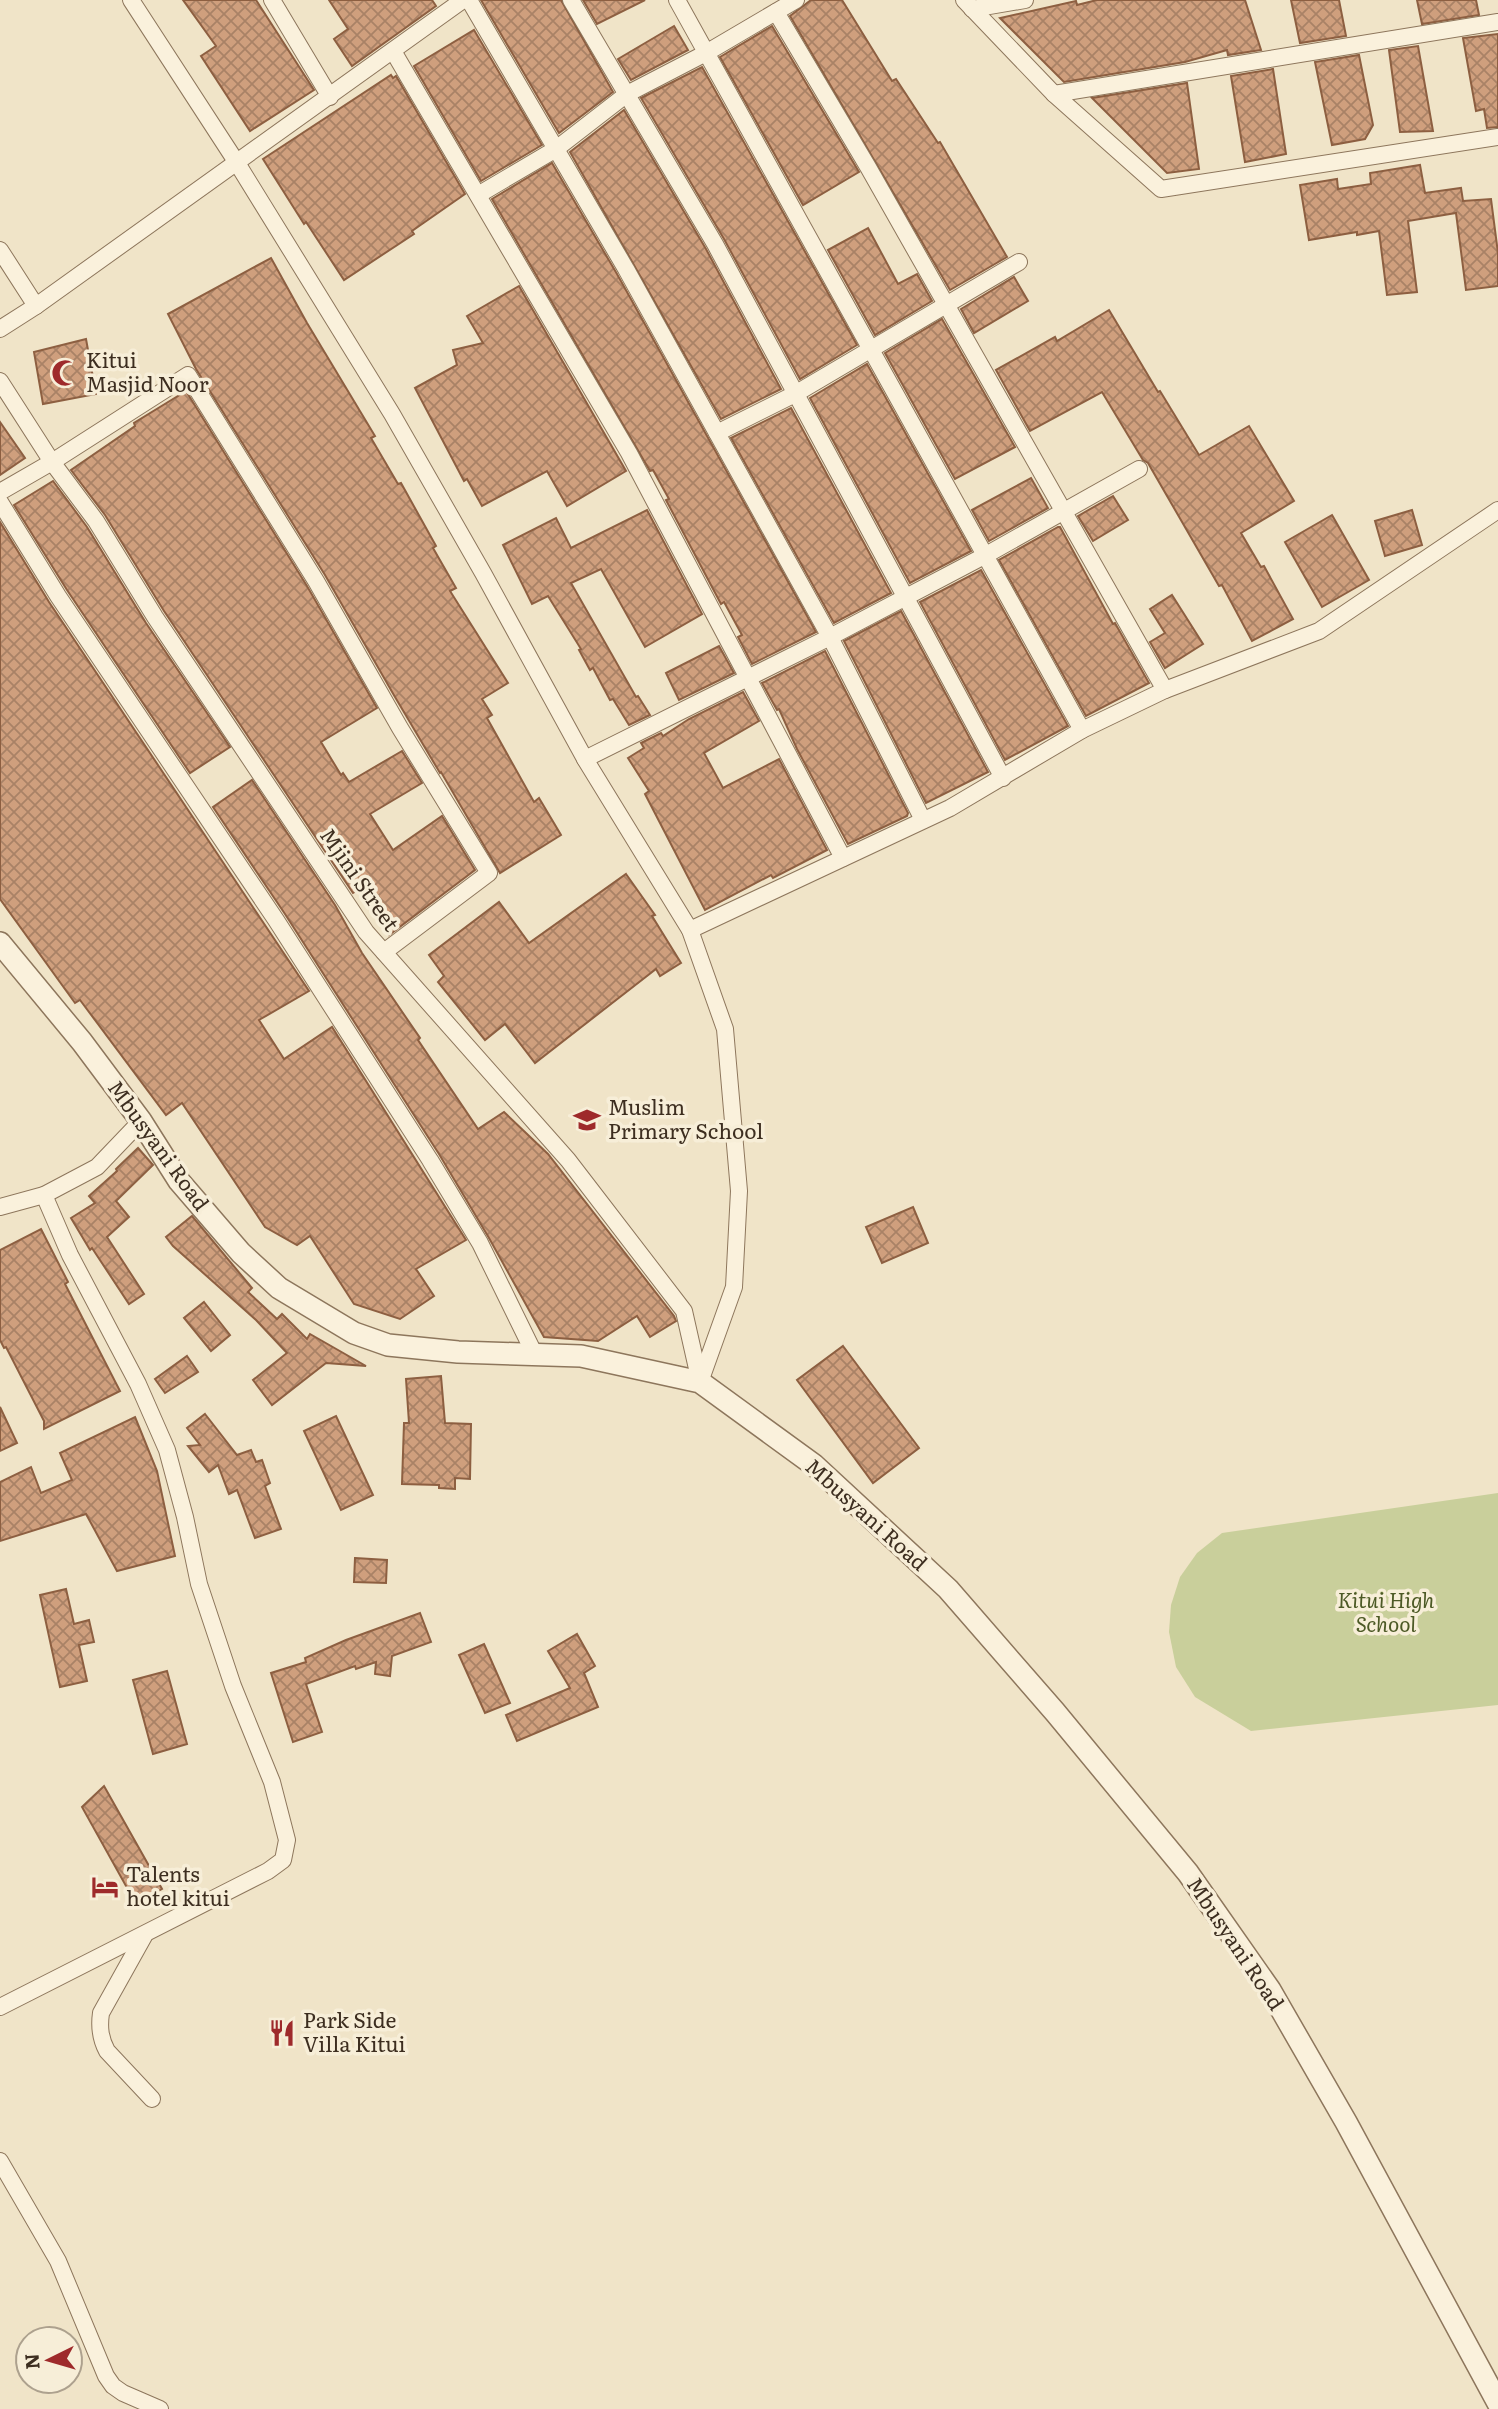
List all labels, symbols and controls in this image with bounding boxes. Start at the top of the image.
place label: Kitui Masjid Noor [86,343,209,398]
mosque icon: Kitui Masjid Noor [50,358,80,388]
street label: Mjini Street [314,821,408,937]
street label: Mbusyani Road [102,1073,218,1216]
place label: Muslim Primary School [608,1090,763,1145]
school or university icon: Muslim Primary School [572,1105,602,1135]
street label: Mbusyani Road [800,1450,936,1577]
park label: Kitui High School [1338,1583,1435,1638]
place label: Talents hotel kitui [126,1857,230,1912]
street label: Mbusyani Road [1181,1870,1293,2016]
hotel icon: Talents hotel kitui [90,1872,120,1902]
place label: Park Side Villa Kitui [303,2003,406,2058]
restaurant icon: Park Side Villa Kitui [267,2018,297,2048]
north arrow [14,2325,84,2395]
text: N [16,2352,46,2371]

